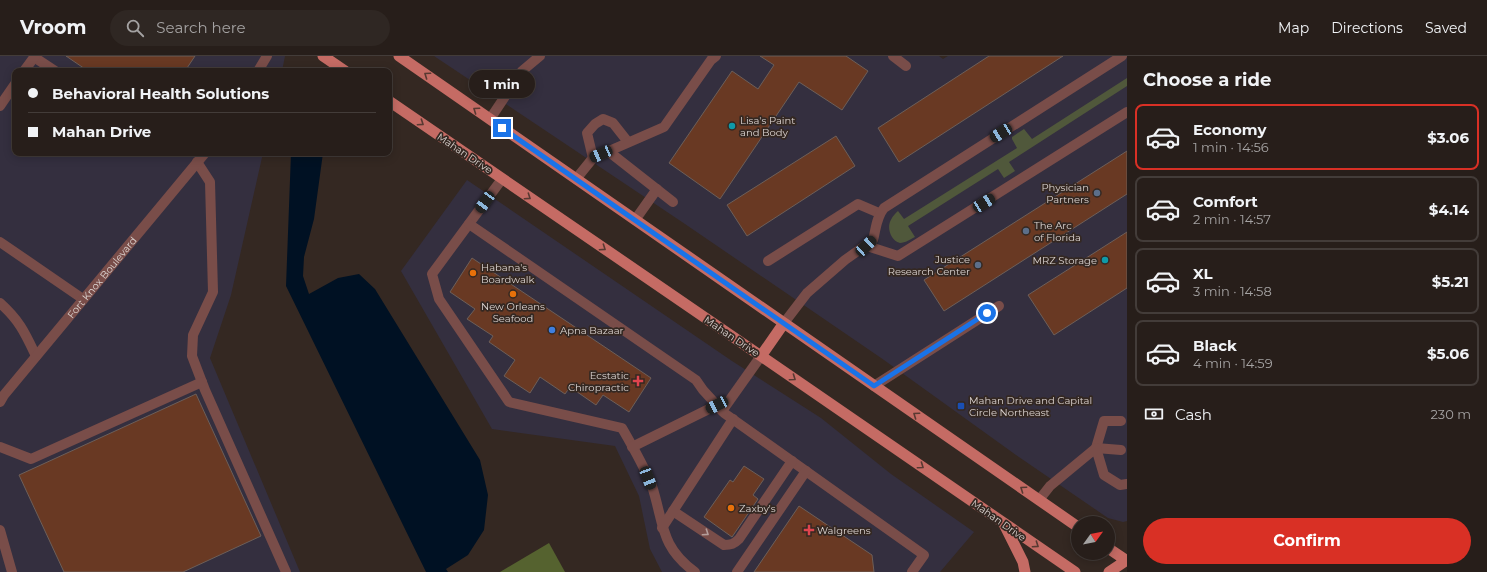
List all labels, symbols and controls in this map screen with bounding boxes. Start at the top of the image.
search box [110,10,390,46]
text: Vroom [20,16,86,39]
icon: search [124,17,146,39]
text: Search here [156,18,246,37]
text: Map [1278,19,1309,37]
text: Directions [1331,19,1403,37]
text: Saved [1425,19,1467,37]
text: Choose a ride [1143,69,1271,91]
callout: 1 min [469,70,535,98]
one-way arrow [424,73,431,80]
text: 1 min [484,76,520,92]
text: Behavioral Health Solutions [52,84,269,103]
one-way arrow [473,107,480,115]
place label: Lisa's Paint and Body [740,114,795,139]
one-way arrow [417,118,424,126]
route end [493,119,511,137]
icon: car [1145,119,1181,155]
text: Economy [1193,120,1266,139]
marker: Lisa's Paint and Body [727,121,737,131]
text: Mahan Drive [52,122,151,141]
car [988,122,1014,144]
text: $3.06 [1427,128,1469,147]
street label: Mahan Drive [435,130,495,177]
text: 1 min · 14:56 [1193,139,1269,155]
car [588,144,614,164]
place label: Physician Partners [1041,181,1089,206]
marker: Physician Partners [1092,188,1102,198]
car [473,189,497,215]
icon: car [1145,191,1181,227]
one-way arrow [524,192,531,199]
car [971,192,997,214]
text: Comfort [1193,192,1258,211]
text: $4.14 [1429,200,1469,219]
text: 2 min · 14:57 [1193,211,1271,227]
place label: The Arc of Florida [1034,219,1081,244]
marker: The Arc of Florida [1021,226,1031,236]
car [853,233,879,259]
street label: Fort Knox Boulevard [64,234,140,321]
one-way arrow [599,243,606,251]
place label: Justice Research Center [888,253,970,278]
place label: MRZ Storage [1032,254,1097,267]
marker: MRZ Storage [1100,255,1110,265]
marker: Justice Research Center [973,260,983,270]
place label: Habana's Boardwalk [481,261,535,286]
icon: car [1145,263,1181,299]
text: XL [1193,264,1212,283]
marker: Habana's Boardwalk [468,268,478,278]
text: $5.21 [1432,272,1469,291]
text: 3 min · 14:58 [1193,283,1272,299]
marker: New Orleans Seafood [508,289,518,299]
place label: New Orleans Seafood [481,300,545,325]
route start [978,304,996,322]
street label: Mahan Drive [702,313,762,360]
place label: Apna Bazaar [560,324,624,337]
marker: Apna Bazaar [547,325,557,335]
icon: car [1145,335,1181,371]
text: Black [1193,336,1237,355]
text: $5.06 [1427,344,1469,363]
text: 4 min · 14:59 [1193,355,1273,371]
place label: Ecstatic Chiropractic [568,369,629,394]
one-way arrow [789,373,796,380]
marker: Ecstatic Chiropractic [632,375,644,387]
car [704,394,730,416]
place label: Mahan Drive and Capital Circle Northeast [969,394,1092,419]
marker: Mahan Drive and Capital Circle Northeast [956,401,966,411]
icon: cash [1143,403,1165,425]
text: Cash [1175,405,1212,424]
text: 230 m [1430,406,1471,422]
one-way arrow [913,412,920,420]
one-way arrow [917,461,924,469]
car [638,465,658,491]
one-way arrow [1020,486,1027,494]
street label: Mahan Drive [969,497,1029,544]
place label: Zaxby's [739,502,776,515]
marker: Zaxby's [726,503,736,513]
north arrow [1071,516,1115,560]
map controls [1071,516,1115,560]
button: Confirm [1143,518,1471,564]
place label: Walgreens [817,524,871,537]
marker: Walgreens [804,525,814,535]
one-way arrow [701,528,708,535]
one-way arrow [1032,540,1039,548]

